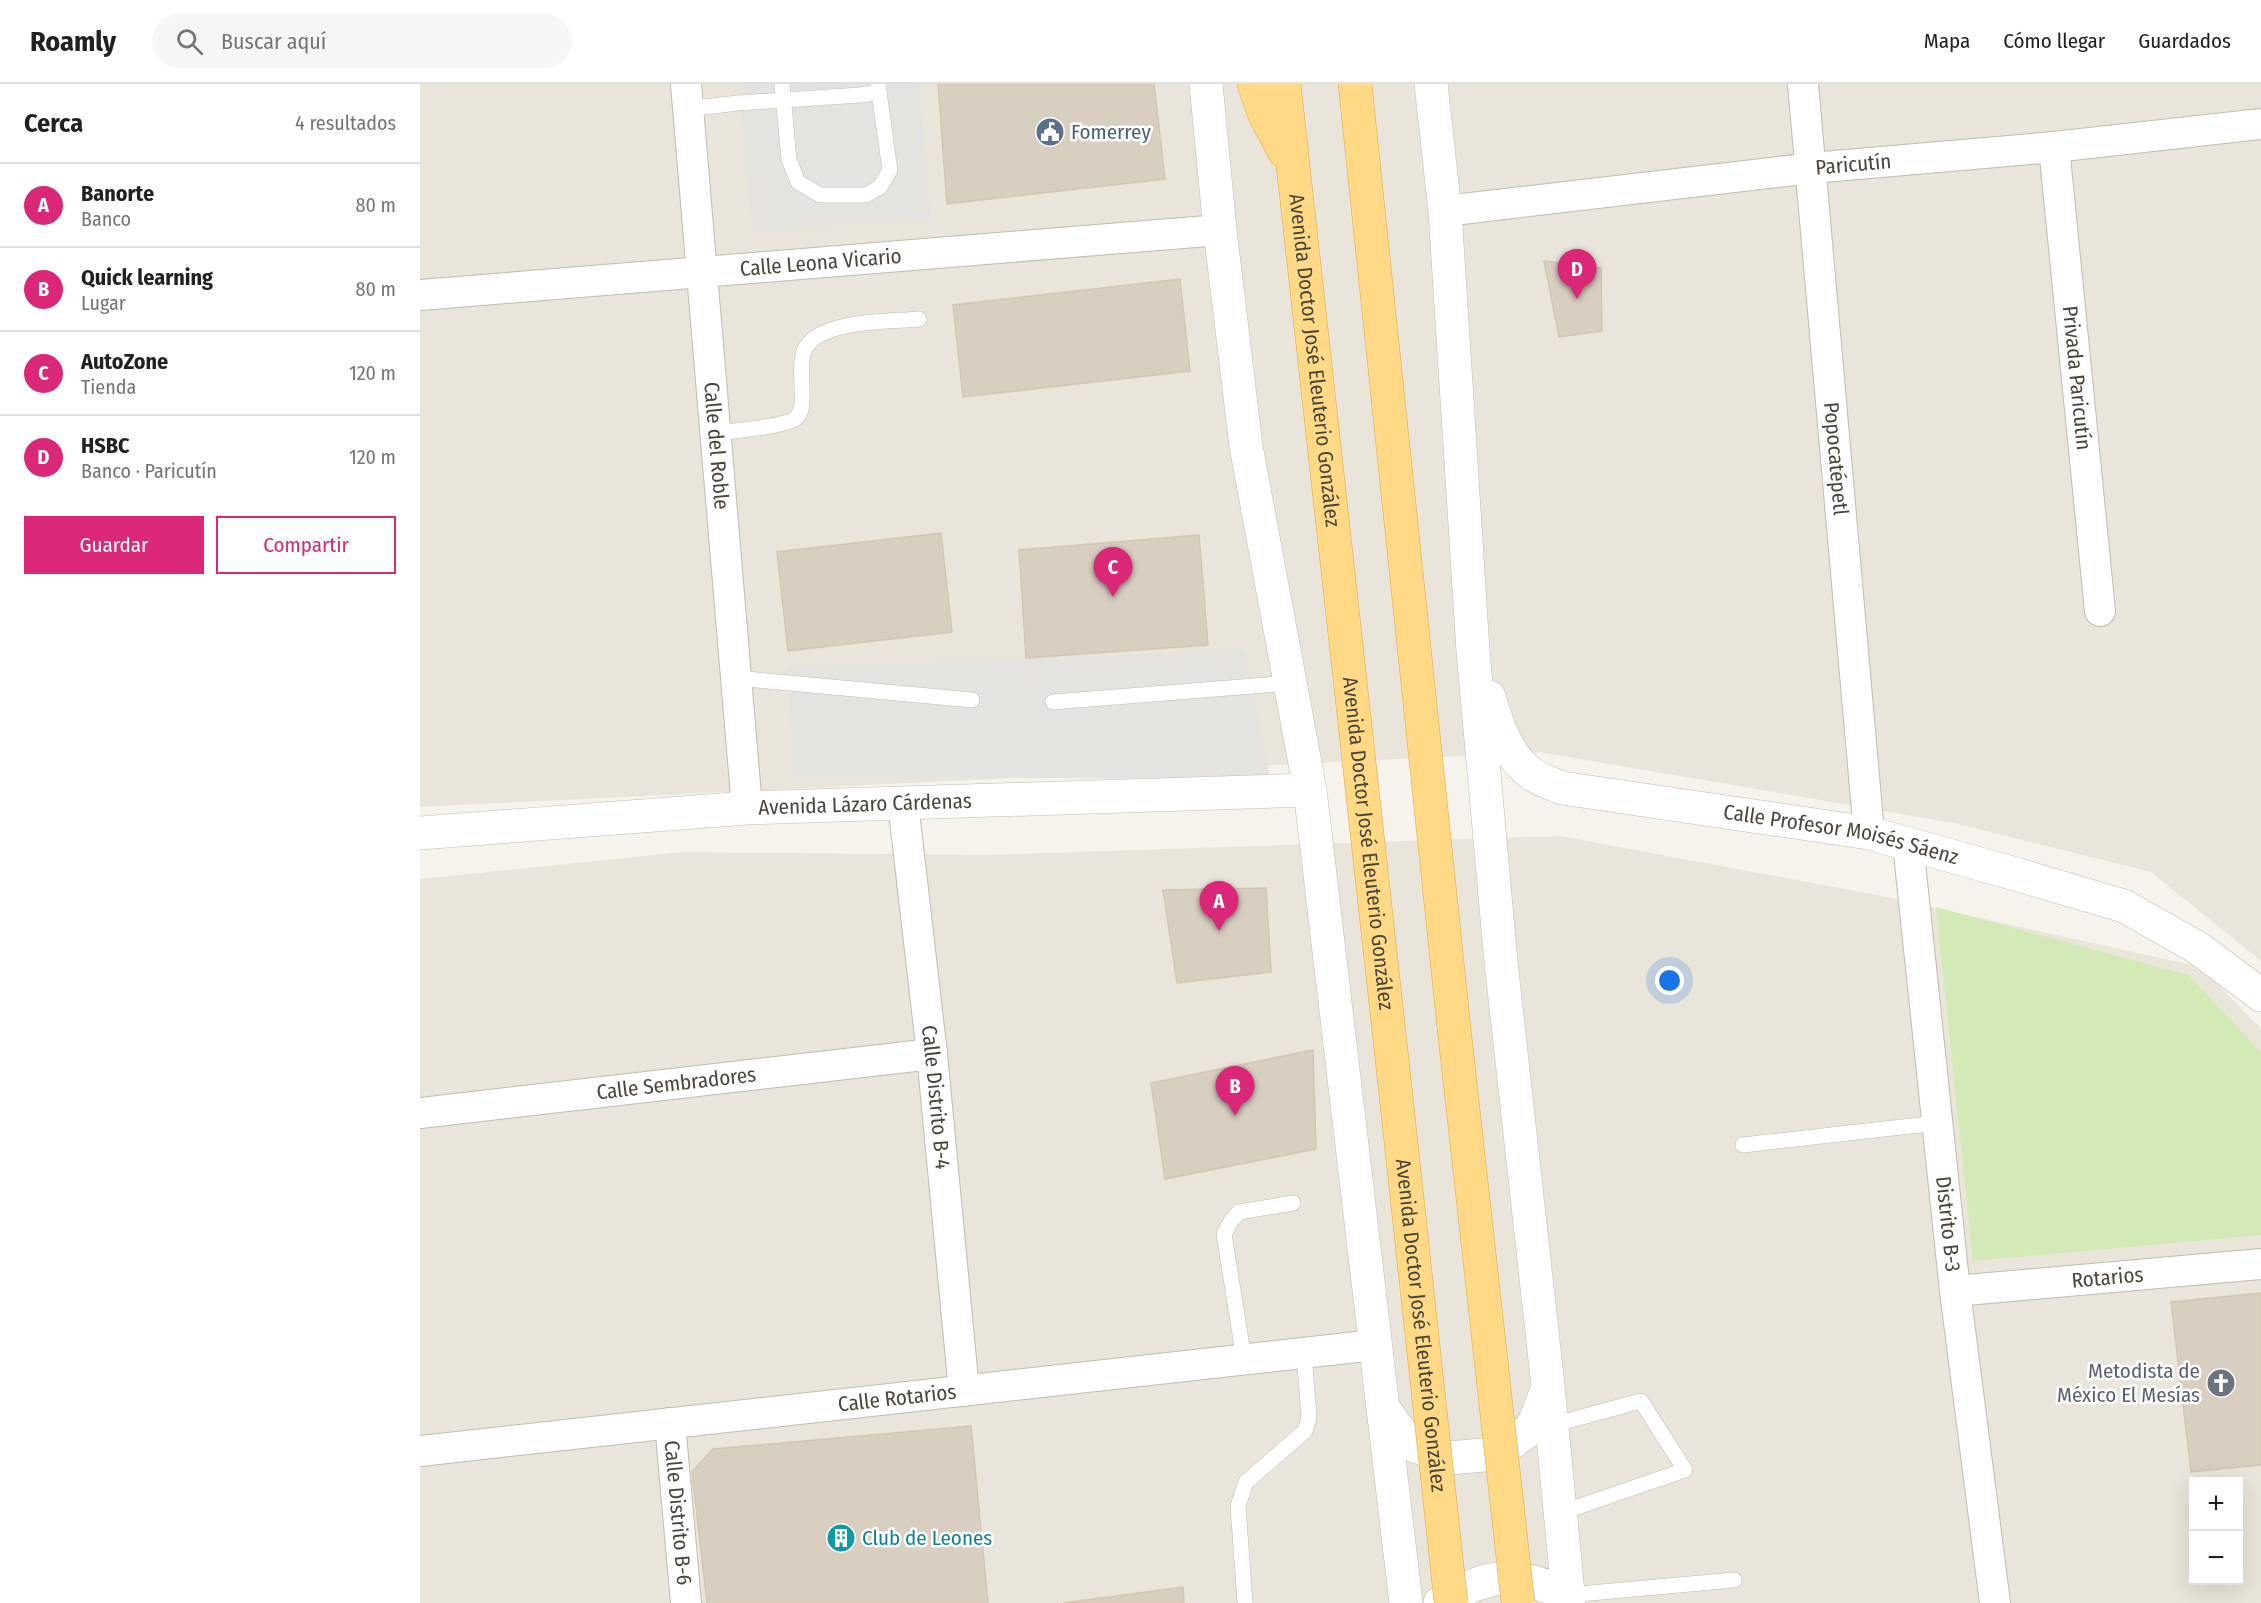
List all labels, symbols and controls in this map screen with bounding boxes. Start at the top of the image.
search box [152,14,572,68]
text: Roamly [30,25,116,58]
icon: search [173,25,206,58]
text: Buscar aquí [221,28,326,55]
text: Mapa [1924,28,1970,54]
text: Cómo llegar [2003,28,2105,54]
text: Guardados [2138,28,2231,54]
text: Cerca [24,108,83,139]
text: 4 resultados [295,111,396,135]
public building icon: Fomerrey [1034,116,1066,148]
place label: Fomerrey [1071,119,1151,145]
street label: Paricutín [1814,148,1892,181]
text: Banorte [81,180,154,207]
street label: Avenida Doctor José Eleuterio González [1283,192,1346,528]
text: A [38,193,49,217]
text: 80 m [356,193,396,217]
text: Banco [81,207,131,231]
street label: Calle Leona Vicario [739,243,903,282]
pin: D [1558,250,1596,299]
text: Quick learning [81,264,213,291]
text: B [38,277,49,301]
text: 80 m [356,277,396,301]
text: Lugar [81,291,126,315]
street label: Privada Paricutín [2057,304,2097,451]
text: AutoZone [81,348,168,375]
text: C [38,361,49,385]
text: 120 m [349,361,396,385]
text: Tienda [81,375,136,399]
street label: Calle del Roble [698,381,735,511]
street label: Popocatépetl [1818,401,1854,517]
text: HSBC [81,432,130,459]
text: D [38,445,49,469]
text: 120 m [349,445,396,469]
text: Banco · Paricutín [81,459,217,483]
button: Guardar [24,516,204,574]
button: Compartir [216,516,396,574]
pin: C [1094,548,1132,597]
street label: Avenida Doctor José Eleuterio González [1337,675,1399,1011]
street label: Avenida Lázaro Cárdenas [758,788,972,821]
street label: Calle Profesor Moisés Sáenz [1722,799,1961,870]
pin: A [1200,882,1238,931]
your location [1655,966,1684,995]
street label: Calle Distrito B-4 [916,1024,956,1170]
street label: Calle Sembradores [595,1061,757,1106]
pin: B [1216,1066,1254,1116]
street label: Avenida Doctor José Eleuterio González [1390,1157,1452,1493]
street label: Distrito B-3 [1930,1175,1966,1273]
street label: Rotarios [2070,1261,2144,1294]
place label: Metodista de México El Mesías [2057,1358,2200,1408]
church icon: Metodista de México El Mesías [2205,1367,2237,1399]
street label: Calle Rotarios [837,1379,958,1418]
street label: Calle Distrito B-6 [659,1439,697,1586]
map controls [2189,1477,2243,1585]
button: + [2189,1477,2243,1531]
building icon: Club de Leones [825,1522,857,1554]
place label: Club de Leones [862,1525,992,1551]
button: − [2189,1531,2243,1585]

